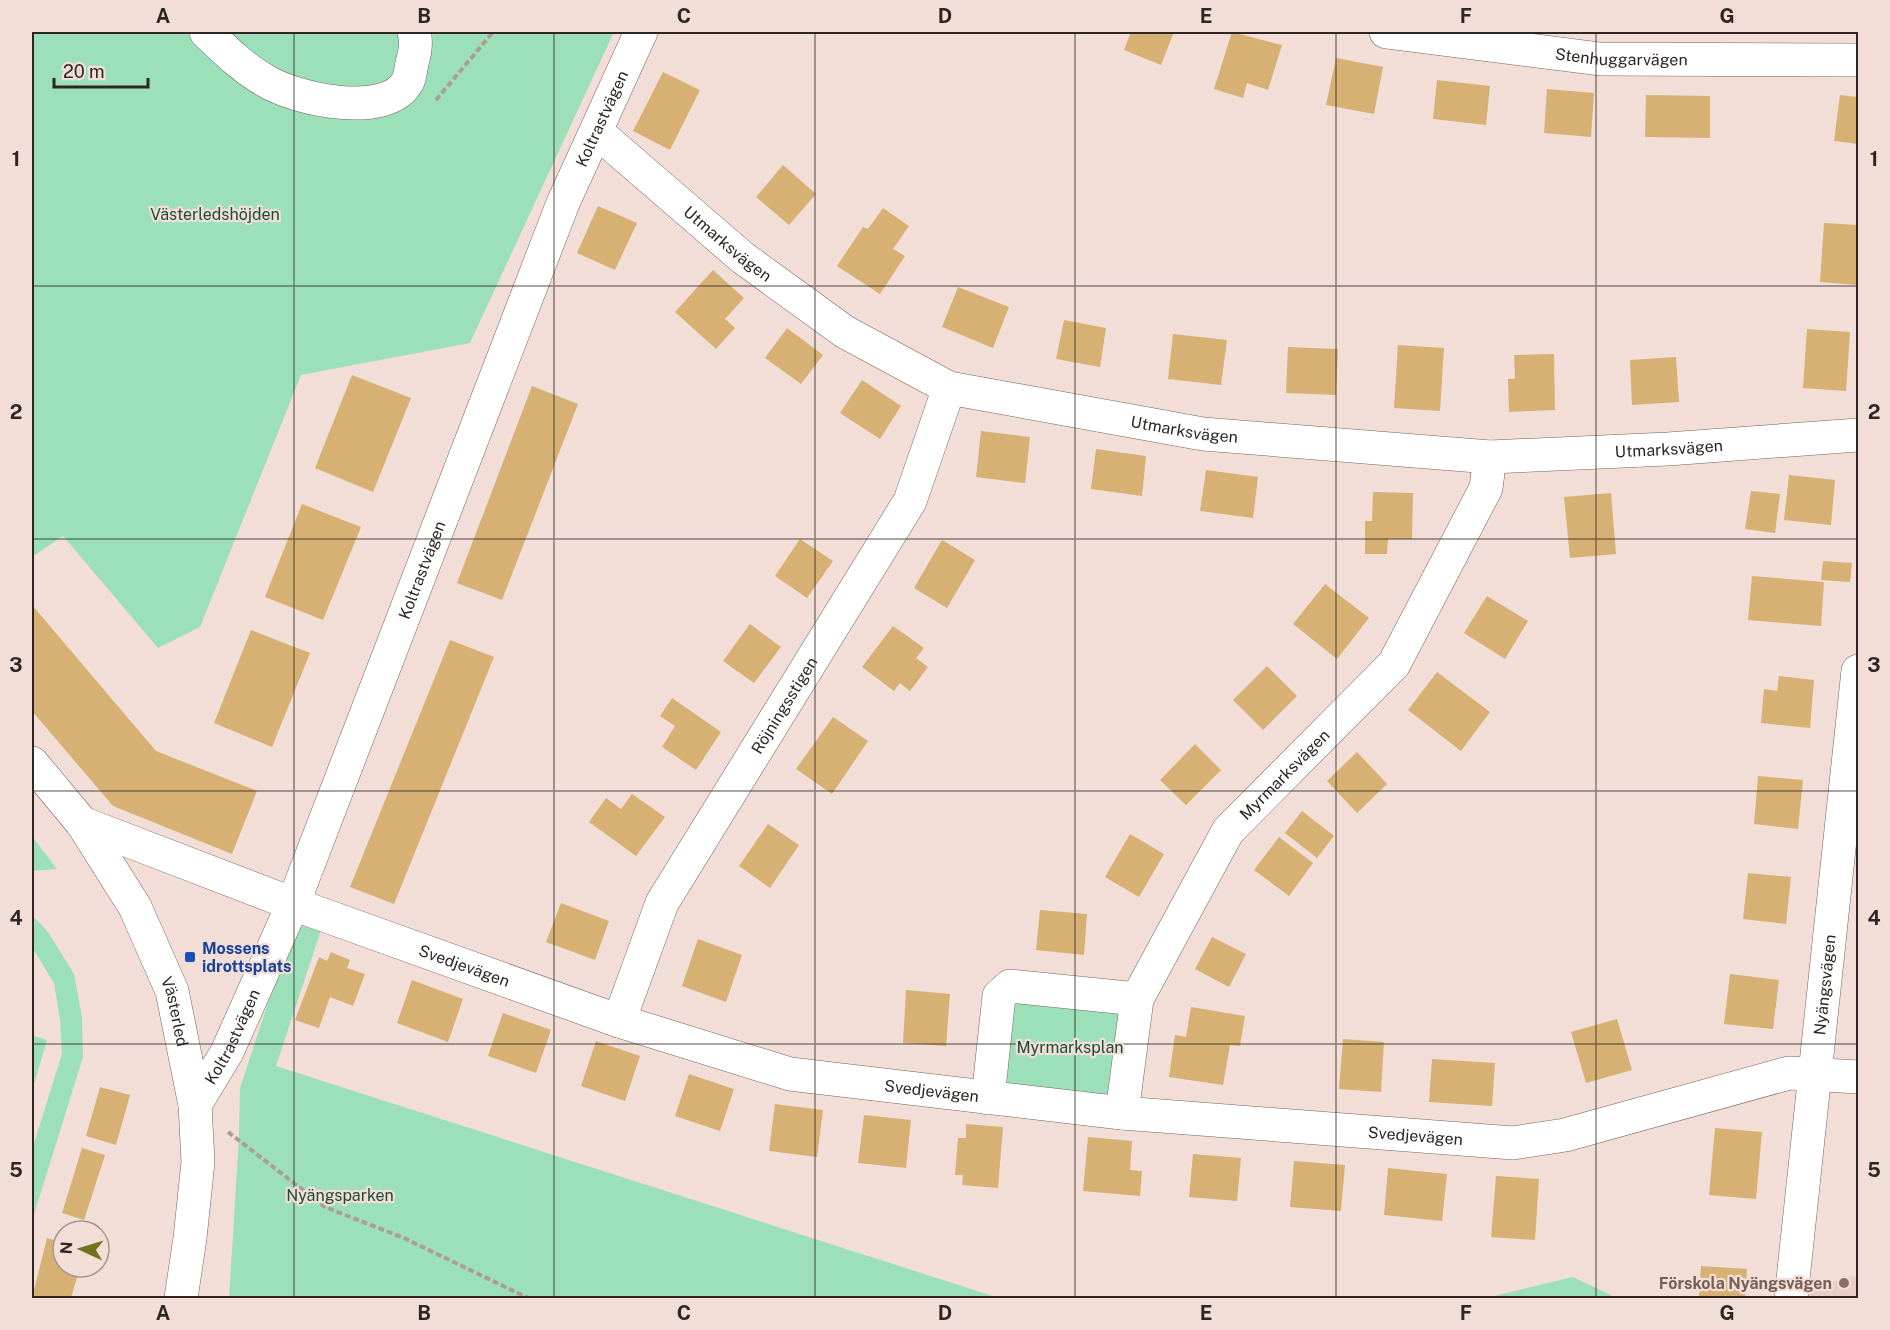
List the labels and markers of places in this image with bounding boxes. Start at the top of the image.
place label: Mossens idrottsplats [202,939,291,976]
marker: Mossens idrottsplats [183,950,197,964]
place label: Förskola Nyängsvägen [1659,1274,1832,1293]
marker: Förskola Nyängsvägen [1837,1276,1851,1290]

